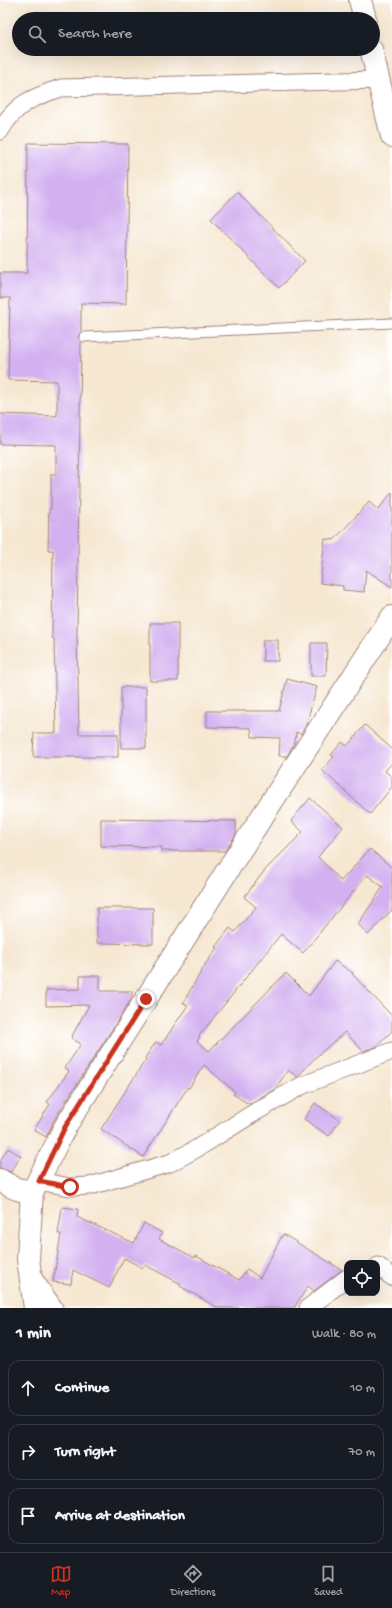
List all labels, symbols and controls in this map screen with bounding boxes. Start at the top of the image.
search box [12,12,380,56]
icon: search [26,23,48,45]
text: Search here [58,25,132,43]
route end [137,990,155,1008]
route start [61,1178,79,1196]
map controls [344,1260,380,1296]
button: locate [344,1260,380,1296]
text: 1 min [16,1324,51,1344]
text: Walk · 80 m [312,1327,376,1342]
icon: ahead [17,1377,39,1399]
text: Continue [55,1379,109,1397]
text: 10 m [350,1381,375,1396]
icon: right [17,1441,39,1463]
text: Turn right [55,1443,115,1461]
text: 70 m [349,1445,375,1460]
icon: arrive [17,1505,39,1527]
text: Arrive at destination [55,1507,185,1525]
tab: Map [50,1563,72,1599]
tab: Directions [171,1563,215,1599]
tab: Saved [314,1563,342,1599]

